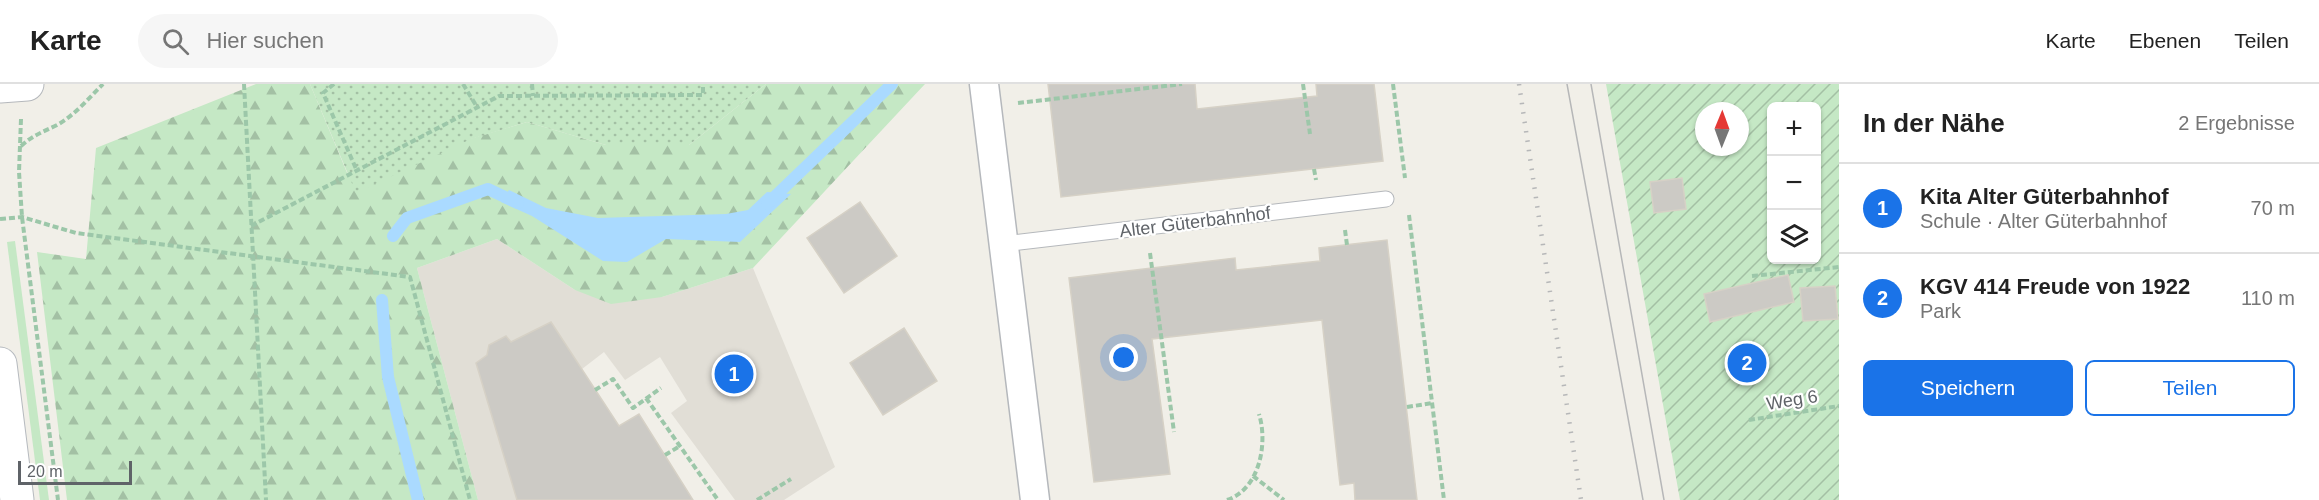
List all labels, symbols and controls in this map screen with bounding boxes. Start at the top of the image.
search box [138,14,558,68]
text: Karte [30,25,102,56]
icon: search [159,25,192,58]
text: Hier suchen [207,28,324,53]
text: Karte [2046,29,2096,52]
text: Ebenen [2129,29,2201,52]
text: Teilen [2234,29,2289,52]
north arrow [1695,102,1749,156]
map controls [1767,102,1821,264]
button: + [1767,102,1821,156]
text: In der Nähe [1863,108,2005,138]
text: 2 Ergebnisse [2178,112,2295,134]
button: − [1767,156,1821,210]
text: Kita Alter Güterbahnhof [1920,184,2169,209]
text: 1 [1877,197,1888,219]
text: 70 m [2251,197,2295,219]
street label: Alter Güterbahnhof [1118,203,1273,241]
button: layers [1767,210,1821,264]
text: Schule · Alter Güterbahnhof [1920,210,2167,232]
text: KGV 414 Freude von 1922 [1920,274,2190,299]
text: 2 [1877,287,1888,309]
text: 110 m [2241,287,2295,309]
text: Park [1920,300,1961,322]
pin: 2 [1728,340,1766,386]
your location [1109,343,1138,372]
pin: 1 [714,352,754,396]
button: Speichern [1863,360,2073,416]
button: Teilen [2085,360,2295,416]
street label: Weg 6 [1765,386,1819,414]
scale bar [18,458,132,486]
text: 20 m [27,463,63,480]

